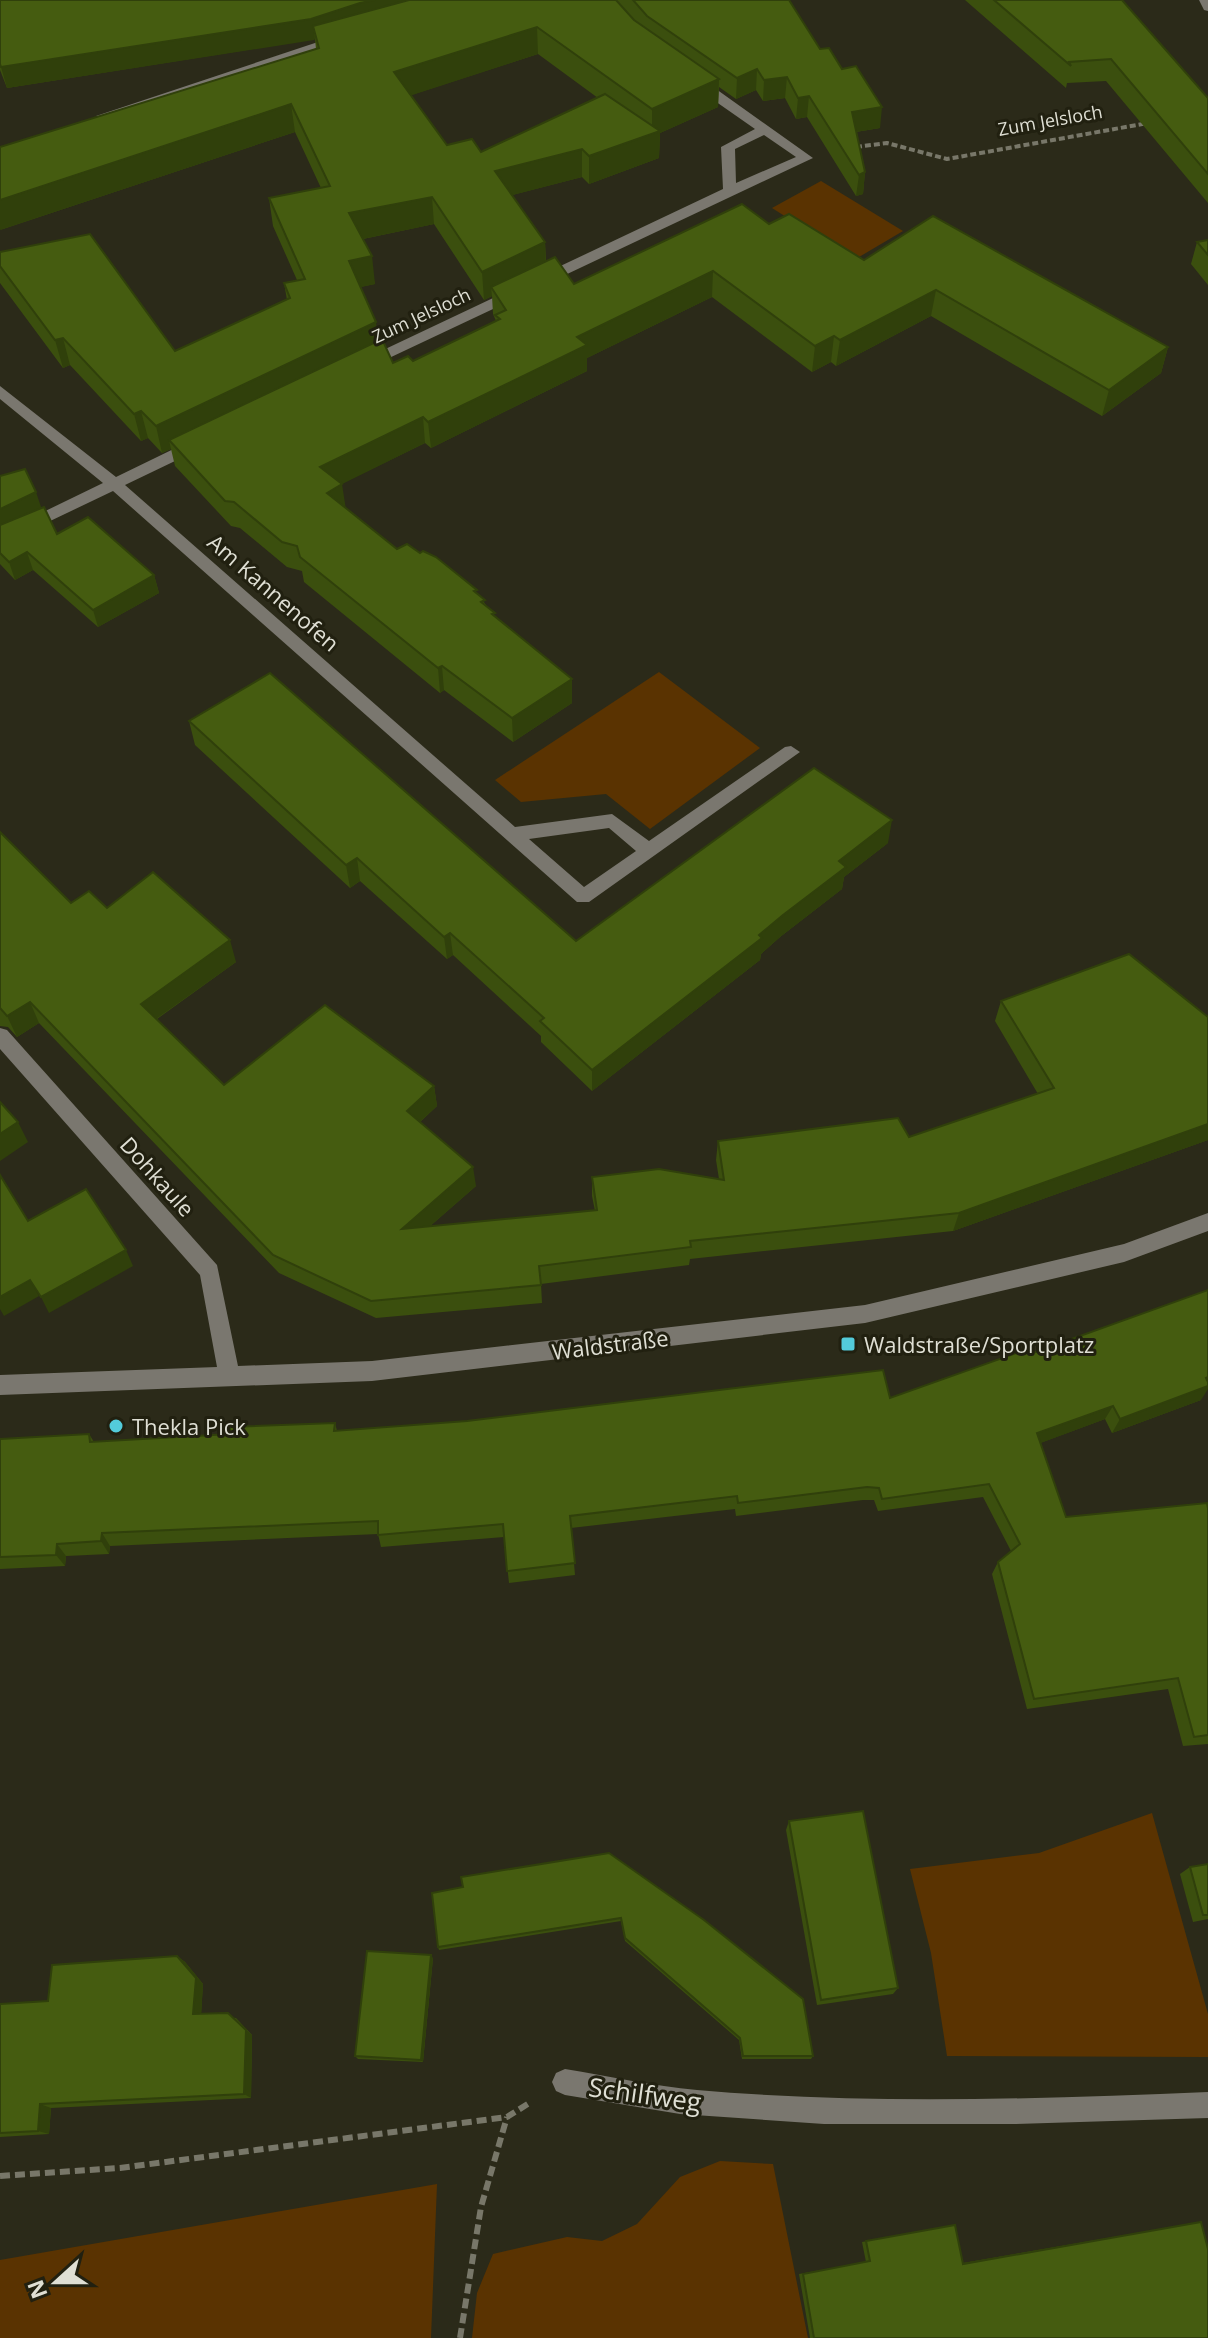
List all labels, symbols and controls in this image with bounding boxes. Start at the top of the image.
street label: Zum Jelsloch [996,99,1104,141]
street label: Zum Jelsloch [368,282,474,348]
street label: Am Kannenofen [202,527,346,657]
street label: Dohkaule [114,1130,202,1222]
street label: Waldstraße [550,1322,670,1366]
place label: Waldstraße/Sportplatz [864,1329,1094,1359]
marker: Waldstraße/Sportplatz [839,1335,857,1353]
place label: Thekla Pick [132,1411,246,1441]
marker: Thekla Pick [107,1417,125,1435]
street label: Schilfweg [586,2068,704,2120]
north arrow [16,2242,96,2322]
text: N [19,2276,54,2303]

